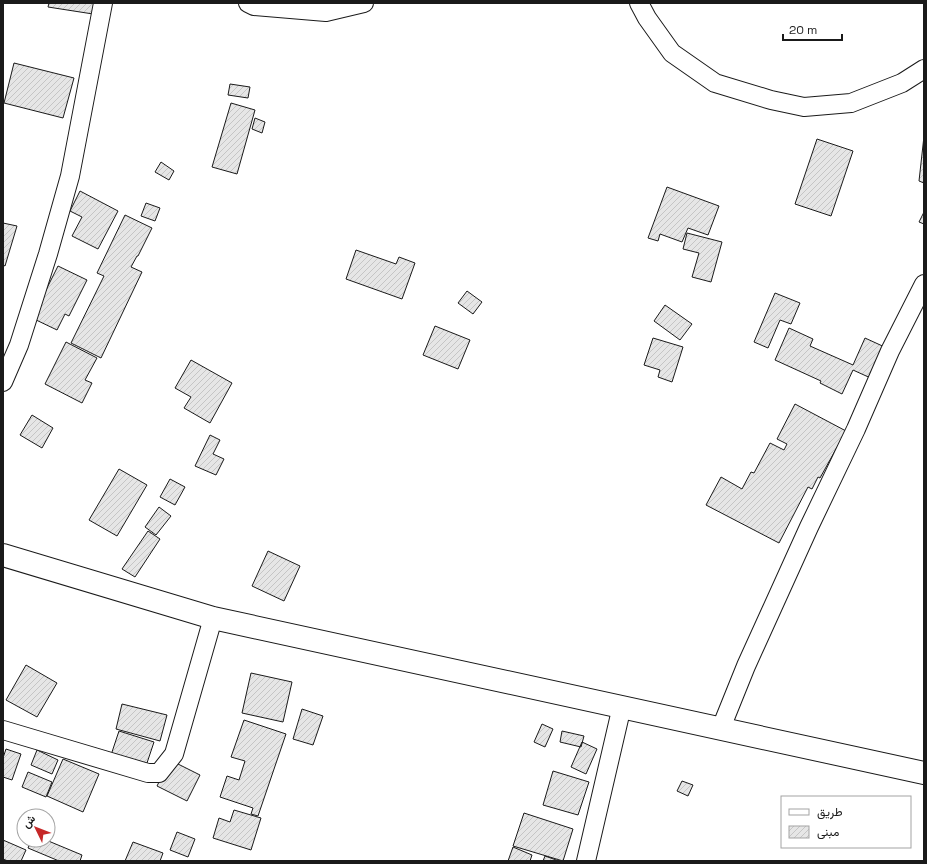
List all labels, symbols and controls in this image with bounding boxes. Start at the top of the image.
scale bar [783,16,842,42]
text: 20 m [789,22,817,38]
legend [781,796,911,848]
text: طريق [817,804,843,820]
north arrow [16,808,56,848]
text: ش [19,812,38,831]
text: مبنى [817,824,839,840]

